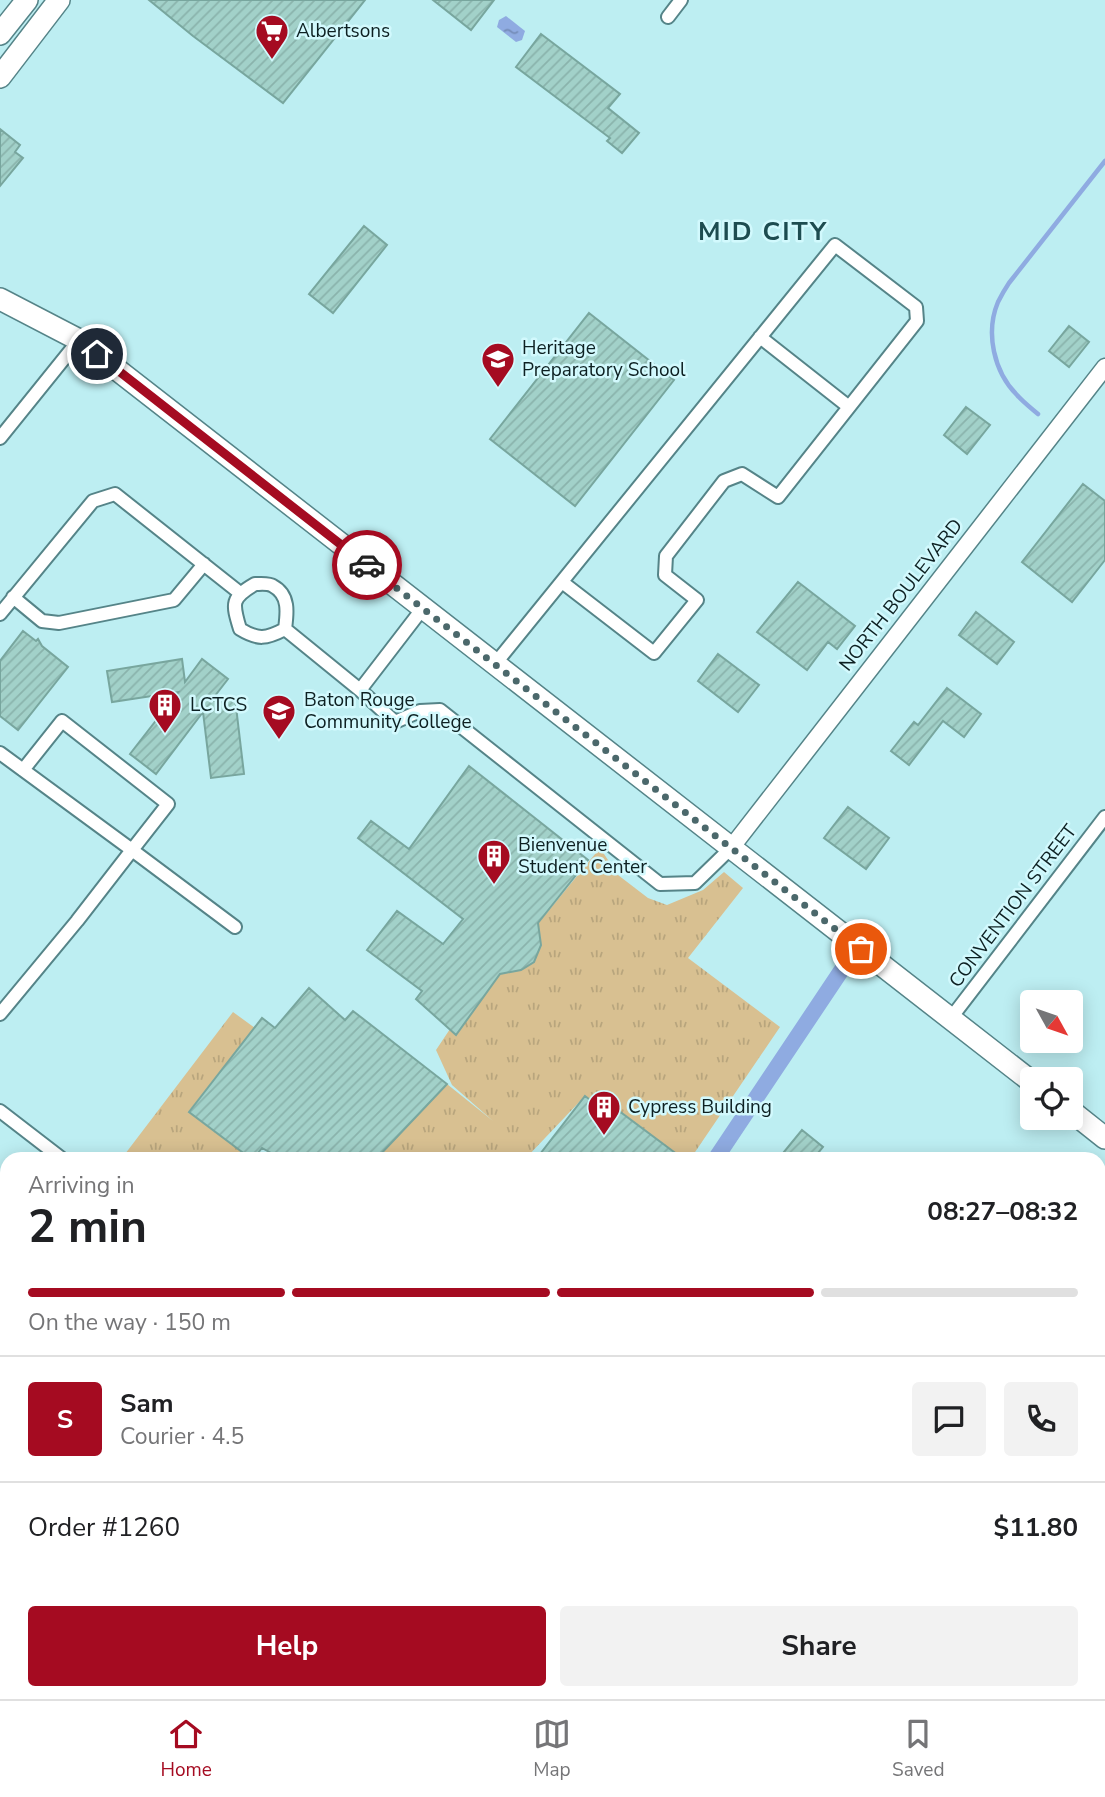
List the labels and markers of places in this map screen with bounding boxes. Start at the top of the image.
supermarket icon: Albertsons [253,12,291,61]
place label: Albertsons [296,18,390,44]
pin [67,324,127,384]
place label: Heritage Preparatory School [522,335,686,383]
school or university icon: Heritage Preparatory School [479,340,517,389]
building icon: LCTCS [146,686,184,735]
place label: Baton Rouge Community College [304,687,472,735]
place label: LCTCS [190,692,247,718]
school or university icon: Baton Rouge Community College [260,692,298,741]
place label: Bienvenue Student Center [518,832,647,880]
building icon: Bienvenue Student Center [475,837,513,886]
pin [831,919,891,979]
building icon: Cypress Building [585,1088,623,1137]
place label: Cypress Building [628,1094,772,1120]

